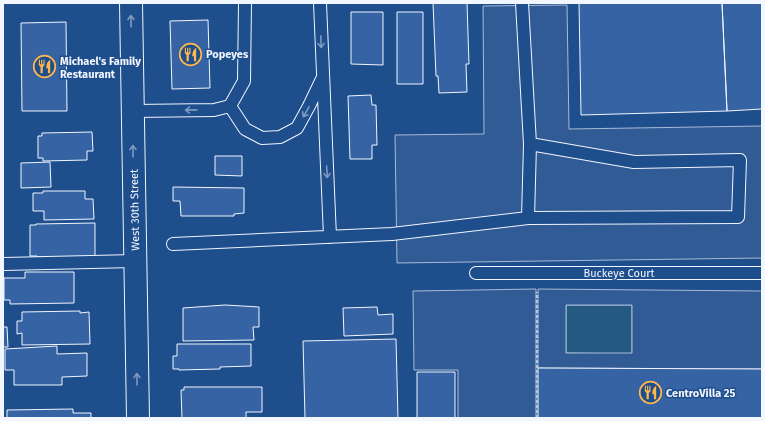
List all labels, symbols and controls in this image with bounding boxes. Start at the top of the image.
one-way arrow [127,15,135,28]
one-way arrow [317,35,325,48]
restaurant icon: Popeyes [177,41,203,67]
place label: Popeyes [206,48,249,61]
restaurant icon: Michael's Family Restaurant [31,54,57,80]
place label: Michael's Family Restaurant [60,55,141,81]
one-way arrow [185,106,198,114]
one-way arrow [302,106,310,117]
one-way arrow [130,145,137,158]
one-way arrow [323,165,331,178]
street label: West 30th Street [128,169,142,251]
street label: Buckeye Court [583,267,655,280]
one-way arrow [134,373,141,386]
restaurant icon: CentroVilla 25 [637,380,663,406]
place label: CentroVilla 25 [666,387,735,400]

